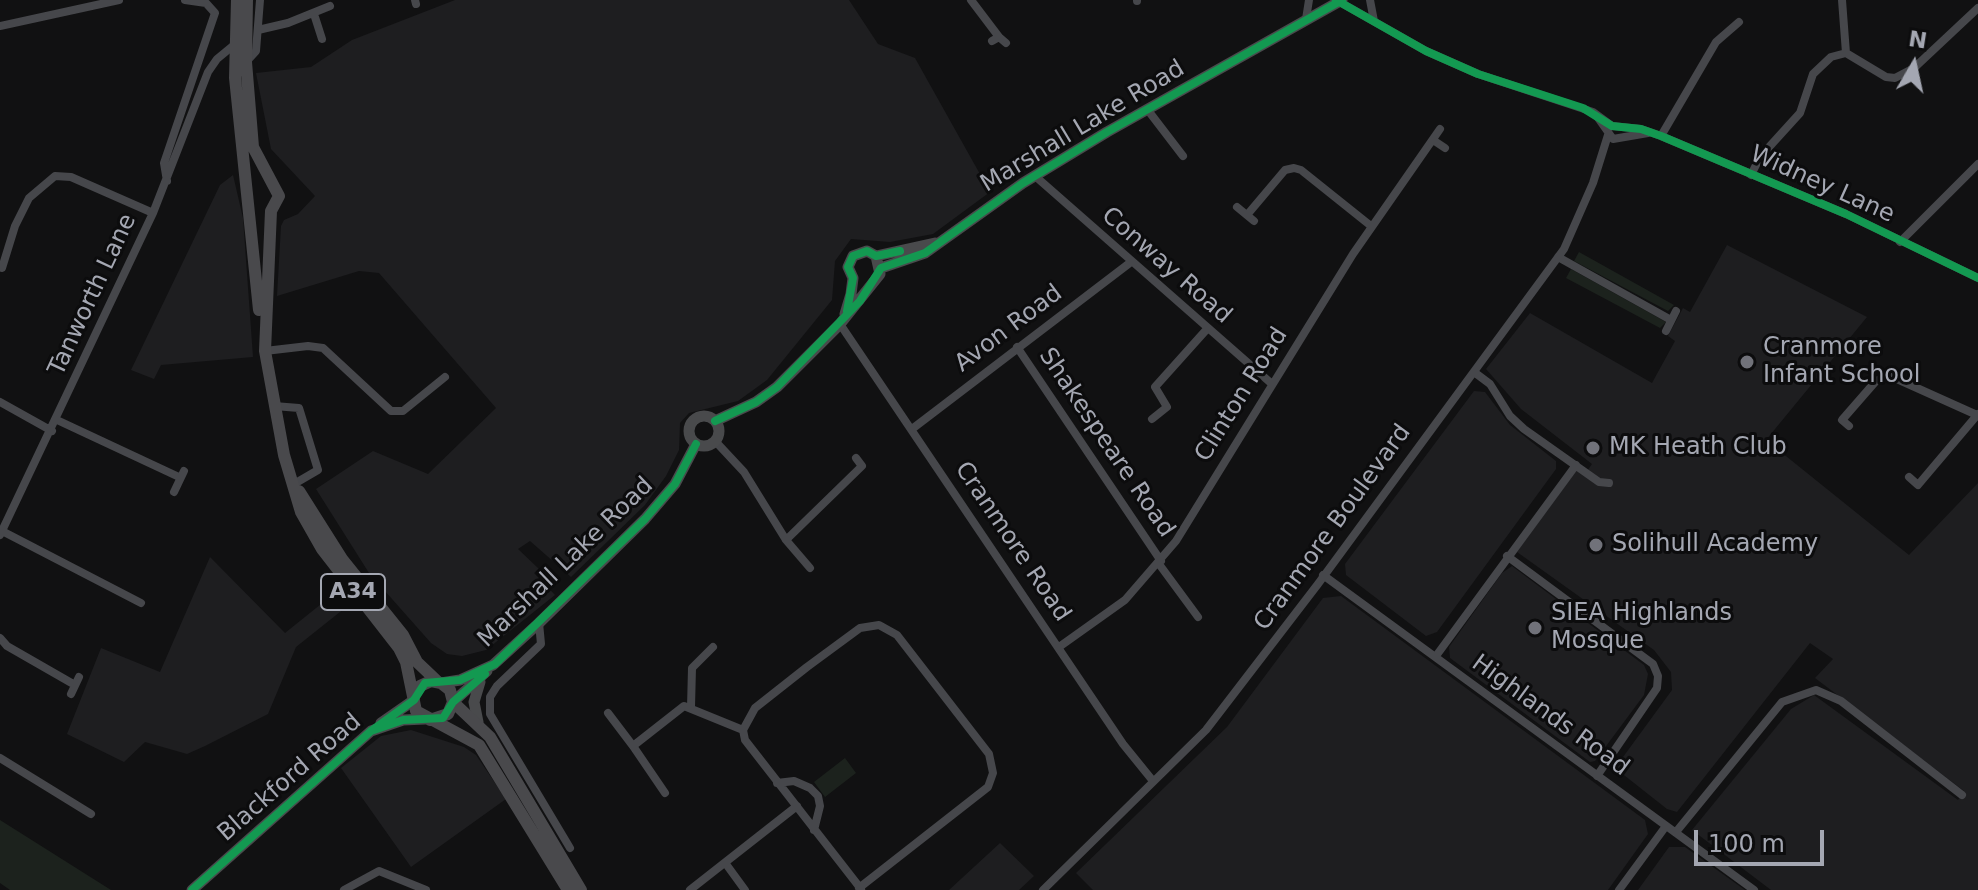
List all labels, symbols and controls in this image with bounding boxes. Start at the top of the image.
north arrow [1874,24,1954,104]
text: N [1907,26,1929,54]
street label: Marshall Lake Road [976,55,1190,199]
street label: Widney Lane [1745,140,1899,230]
street label: Conway Road [1095,202,1237,330]
street label: Tanworth Lane [43,210,143,380]
street label: Avon Road [950,279,1068,379]
street label: Clinton Road [1189,323,1295,467]
place label: Cranmore Infant School [1763,334,1920,390]
street label: Shakespeare Road [1032,343,1180,543]
marker: Cranmore Infant School [1738,353,1756,371]
street label: Cranmore Boulevard [1249,419,1417,637]
place label: MK Heath Club [1609,434,1787,462]
marker: MK Heath Club [1584,439,1602,457]
street label: Cranmore Road [948,457,1076,627]
street label: Marshall Lake Road [472,472,660,654]
place label: Solihull Academy [1612,531,1818,559]
marker: Solihull Academy [1587,536,1605,554]
road number: A34 [321,574,385,610]
place label: SIEA Highlands Mosque [1551,600,1732,656]
marker: SIEA Highlands Mosque [1526,619,1544,637]
street label: Highlands Road [1466,649,1634,783]
street label: Blackford Road [212,708,368,848]
scale bar [1698,814,1828,864]
text: 100 m [1708,830,1785,858]

